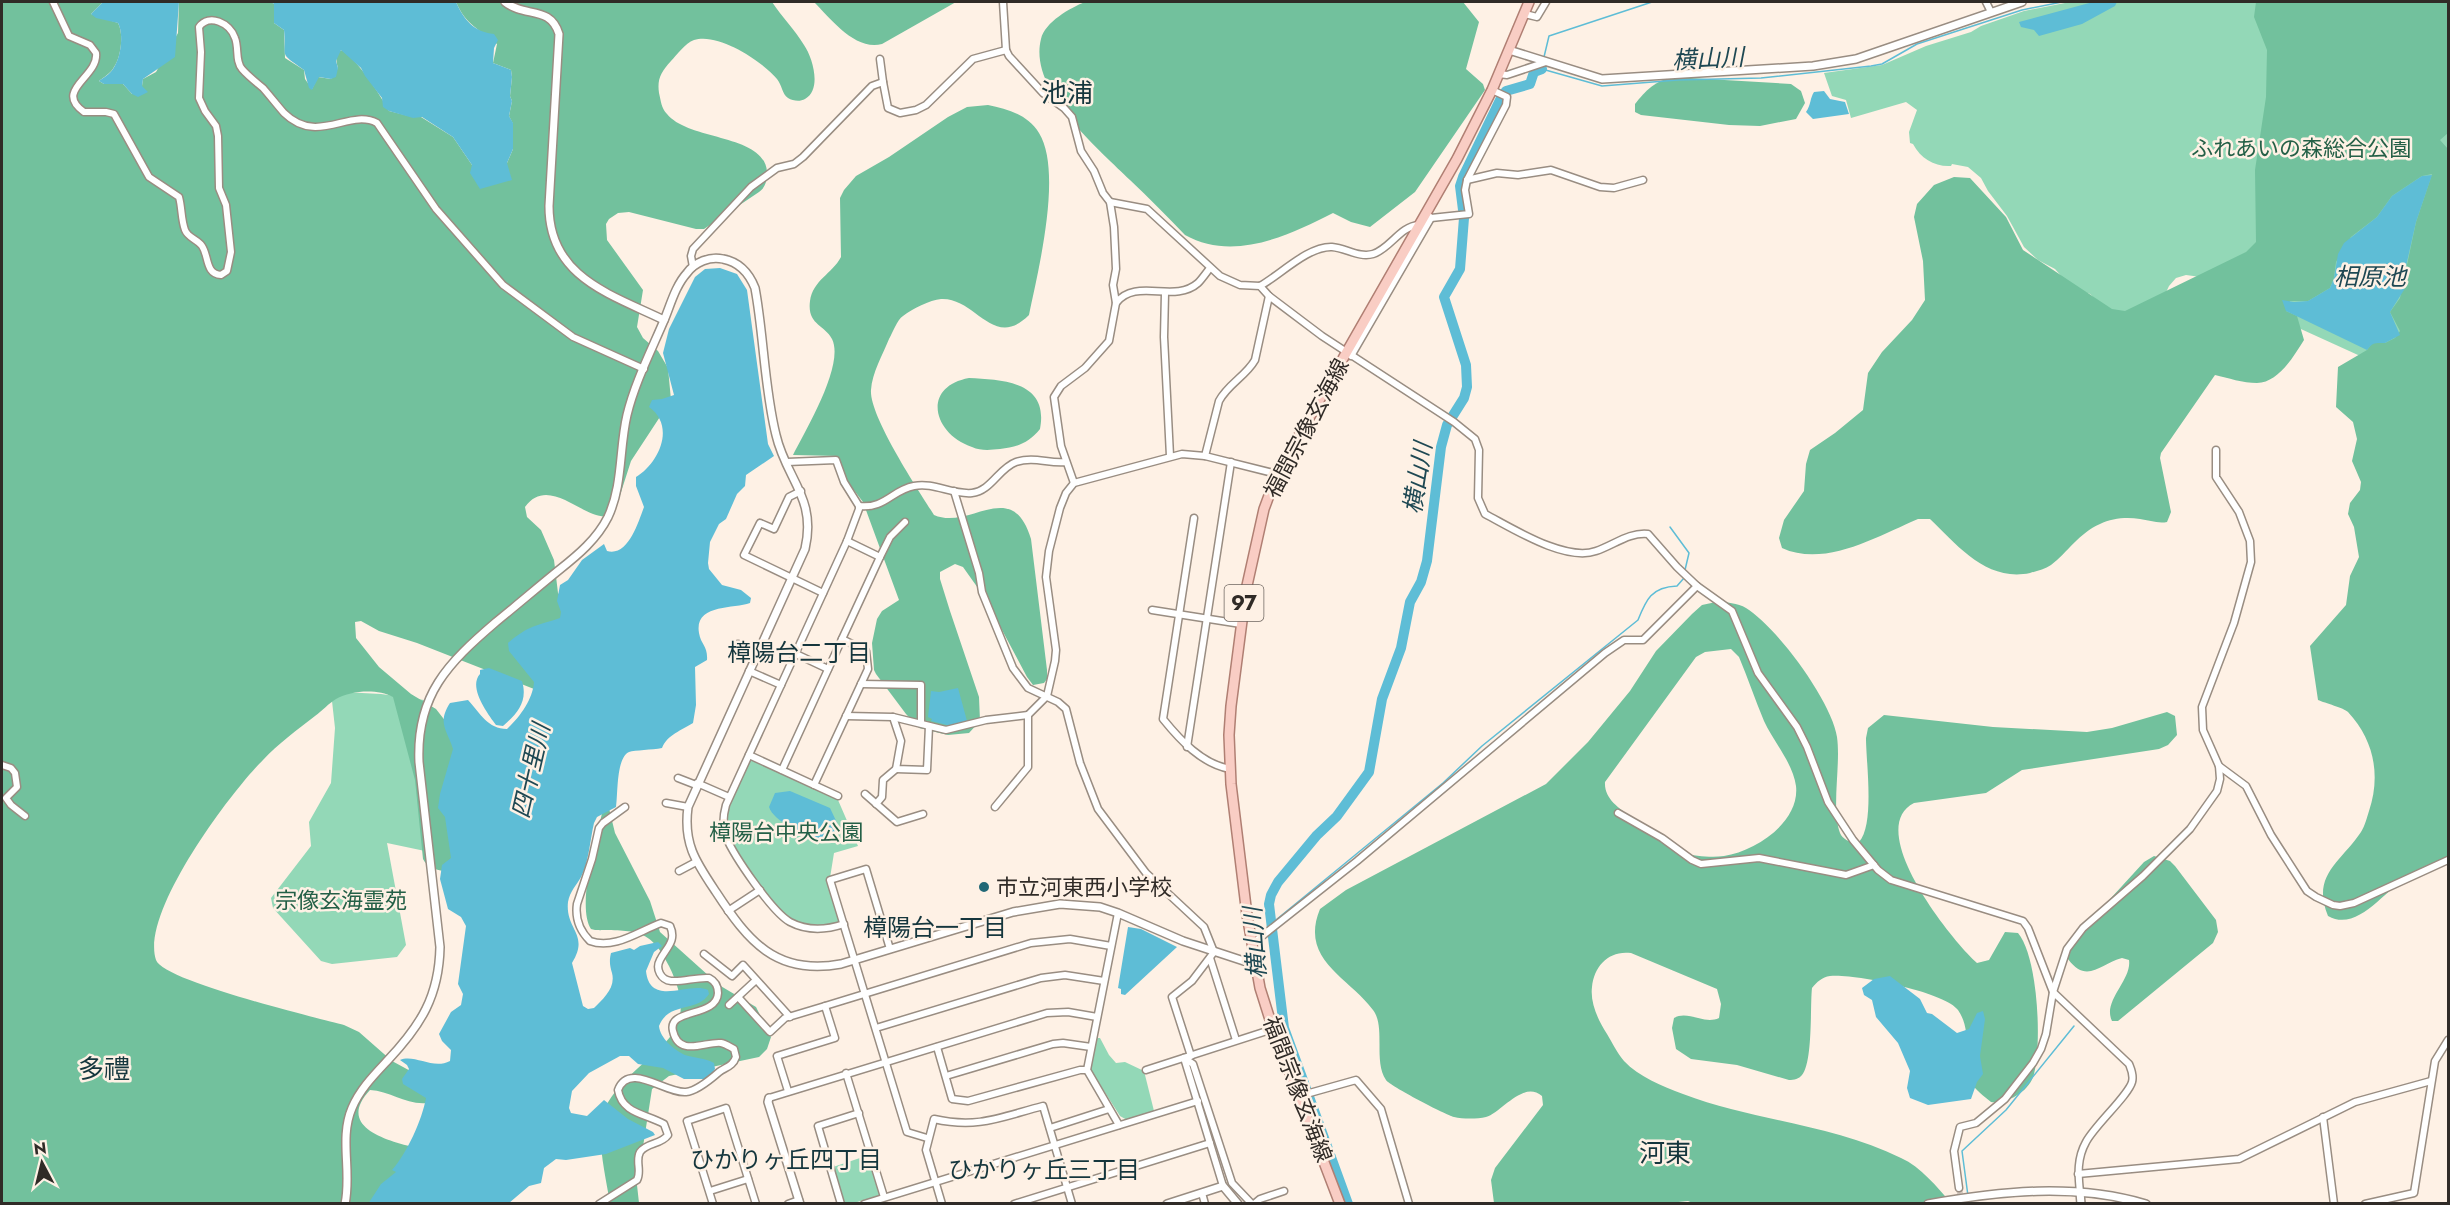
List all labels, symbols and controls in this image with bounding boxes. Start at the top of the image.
water label: 横山川 [1671,39,1748,78]
district label: 池浦 [1041,74,1093,112]
park label: ふれあいの森総合公園 [2191,132,2411,164]
water label: 相原池 [2334,259,2408,294]
street label: 福間宗像玄海線 [1256,352,1356,504]
water label: 横山川 [1395,437,1441,516]
road number: 97 [1224,585,1264,621]
district label: 樟陽台二丁目 [727,635,871,670]
water label: 四十里川 [503,717,559,822]
park label: 樟陽台中央公園 [709,816,863,848]
place label: 市立河東西小学校 [996,871,1172,903]
marker: 市立河東西小学校 [977,880,991,894]
park label: 宗像玄海霊苑 [275,884,407,916]
water label: 横山川 [1234,903,1274,980]
district label: 樟陽台一丁目 [863,910,1007,945]
street label: 福間宗像玄海線 [1255,1011,1341,1167]
district label: 多禮 [78,1050,130,1088]
north arrow [12,1133,72,1193]
district label: 河東 [1639,1134,1691,1172]
text: N [33,1136,48,1161]
district label: ひかりヶ丘四丁目 [690,1142,882,1177]
district label: ひかりヶ丘三丁目 [948,1152,1140,1187]

